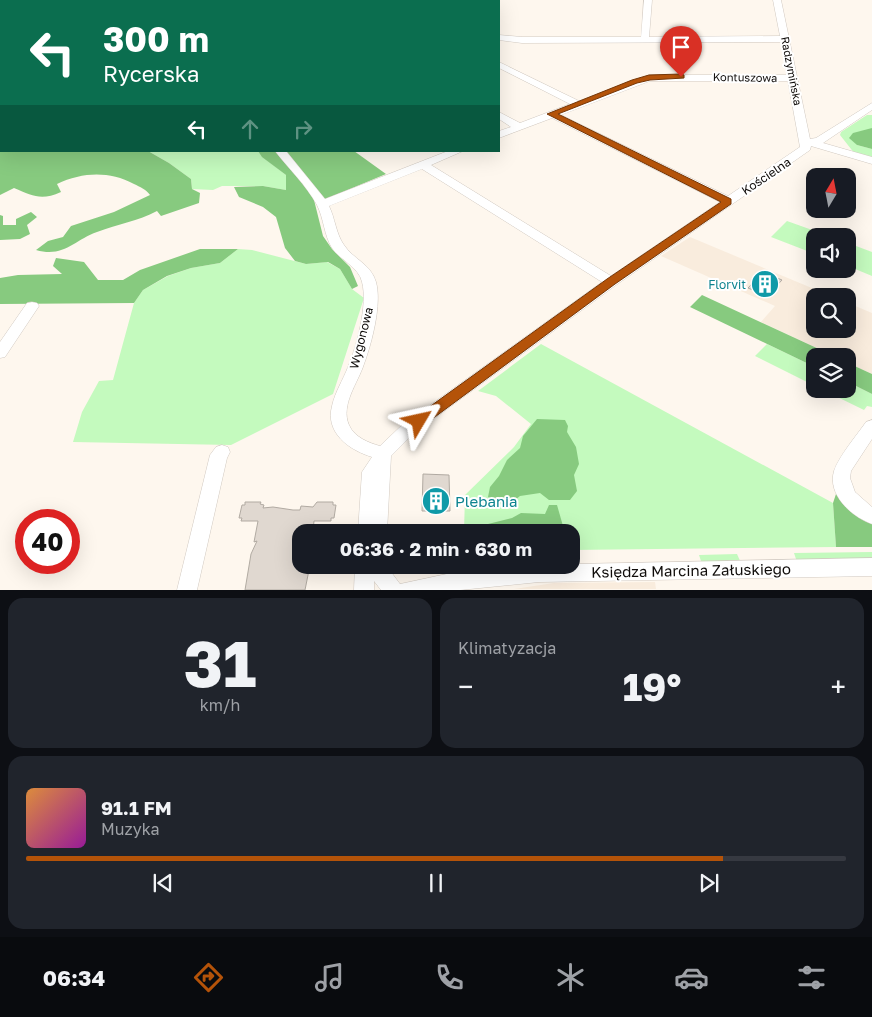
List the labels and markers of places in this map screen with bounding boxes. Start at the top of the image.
pin [660,26,702,77]
building icon: Florvit [750,269,780,299]
place label: Florvit [708,277,746,292]
building icon: Plebania [421,486,451,516]
place label: Plebania [455,492,518,510]

